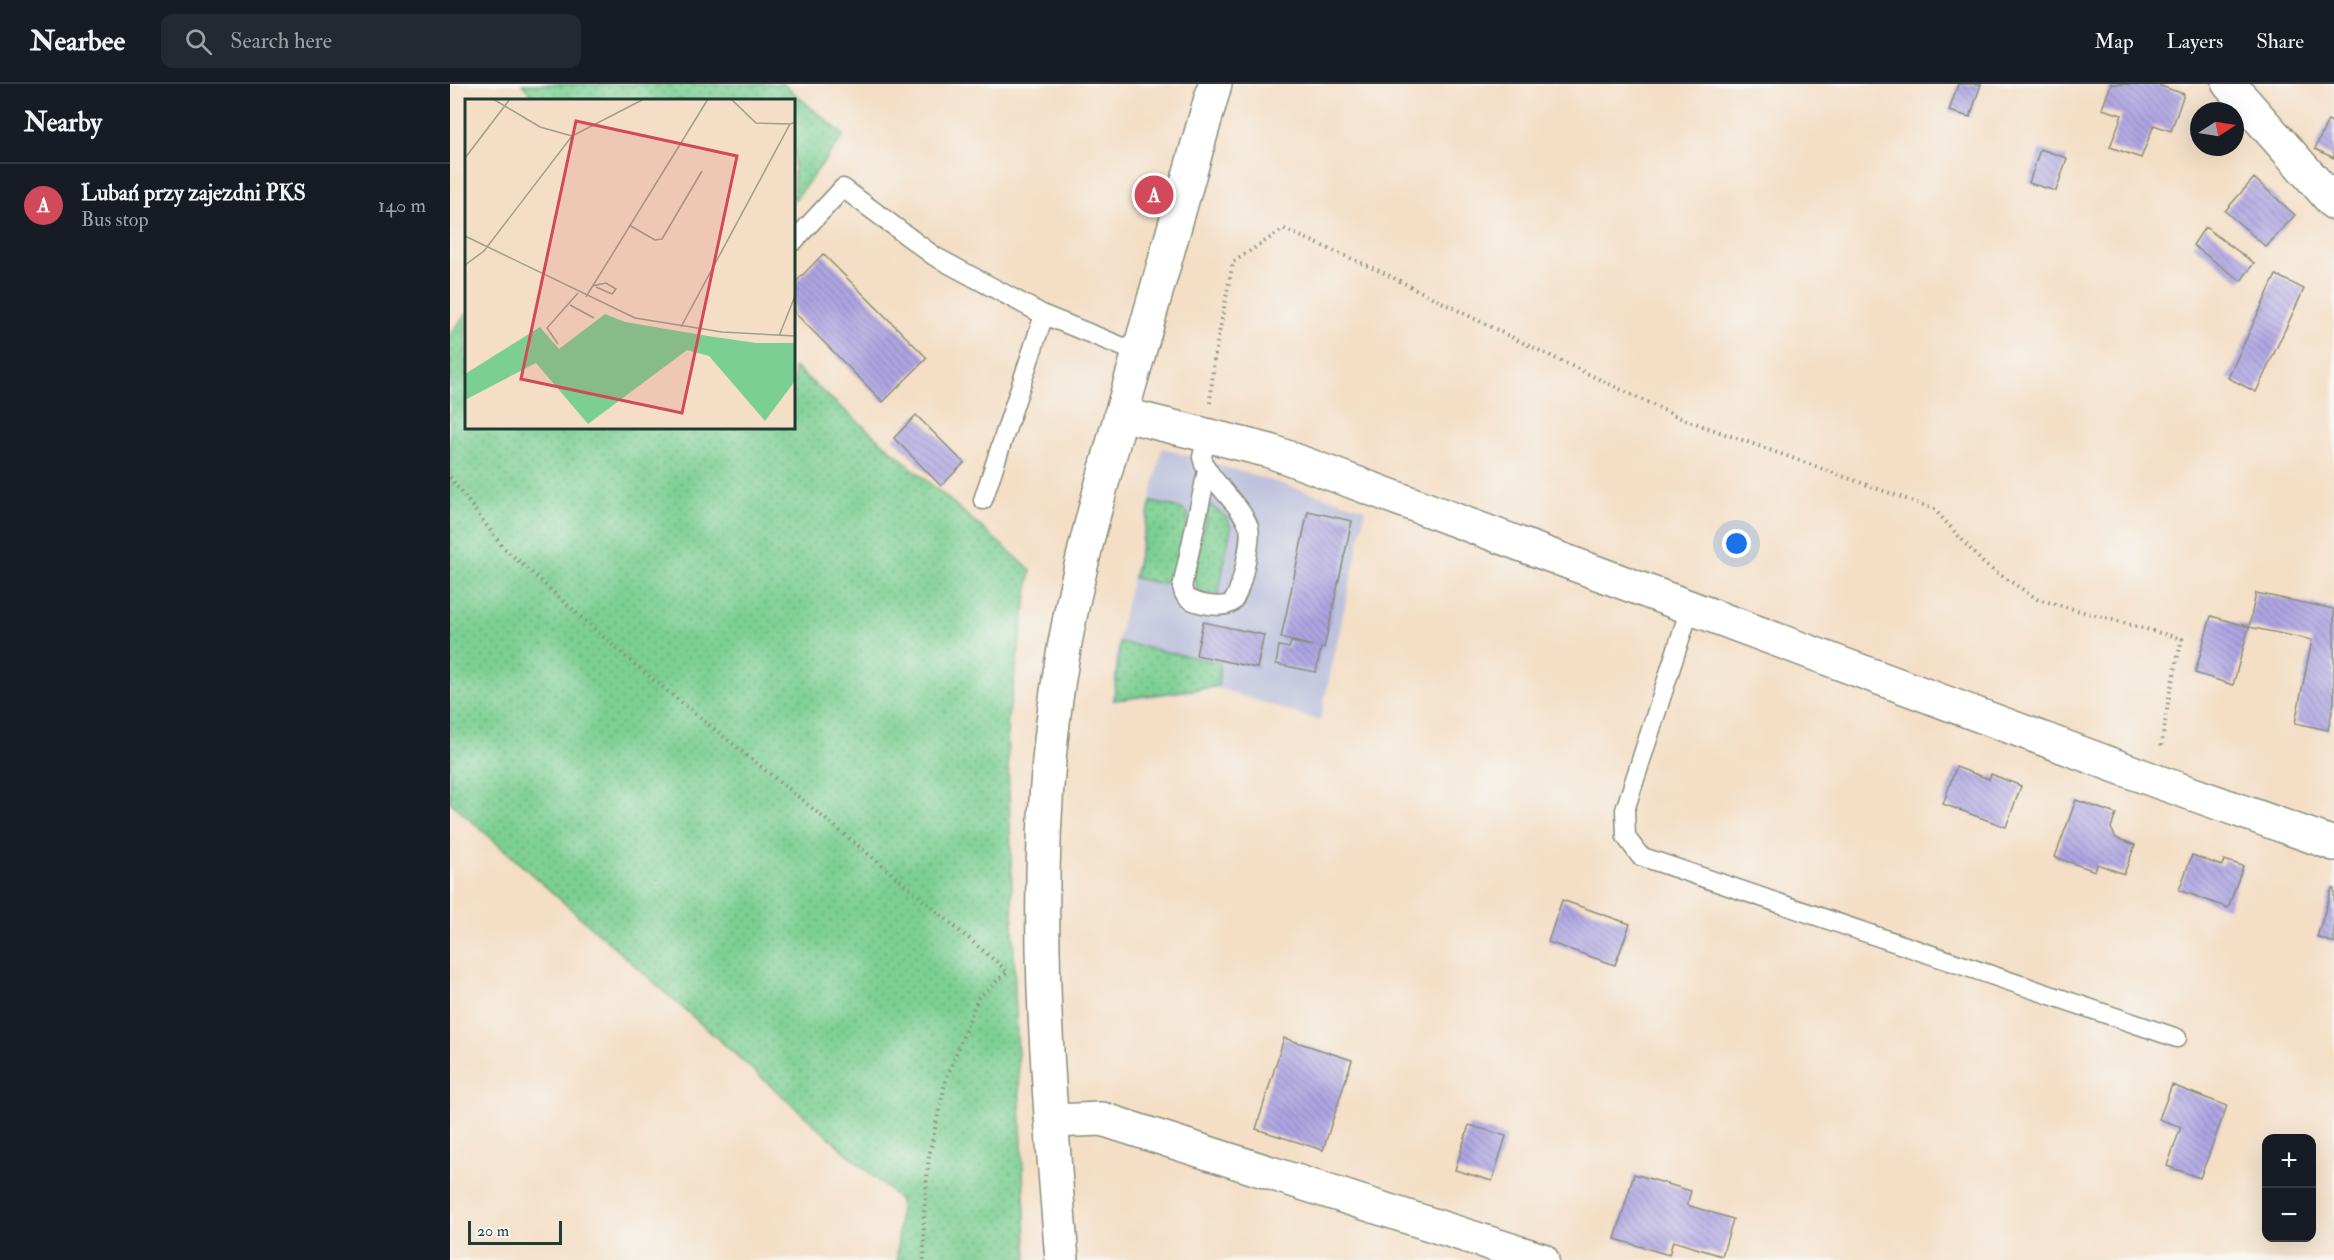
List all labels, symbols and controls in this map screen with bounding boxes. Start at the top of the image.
search box [161,14,581,68]
text: Nearbee [30,24,125,59]
icon: search [182,25,215,58]
text: Search here [230,27,332,55]
text: Map [2094,28,2134,55]
text: Layers [2167,28,2223,55]
text: Share [2256,28,2304,55]
inset map [465,99,795,429]
north arrow [2190,102,2244,156]
text: Nearby [24,107,102,139]
pin: A [1134,172,1174,218]
text: Lubań przy zajezdni PKS [81,179,306,207]
text: A [37,193,50,218]
text: 140 m [378,193,426,218]
text: Bus stop [81,207,149,232]
your location [1722,529,1751,558]
map controls [2262,1134,2316,1242]
button: + [2262,1134,2316,1188]
button: − [2262,1188,2316,1242]
scale bar [468,1218,562,1246]
text: 20 m [477,1221,509,1241]

